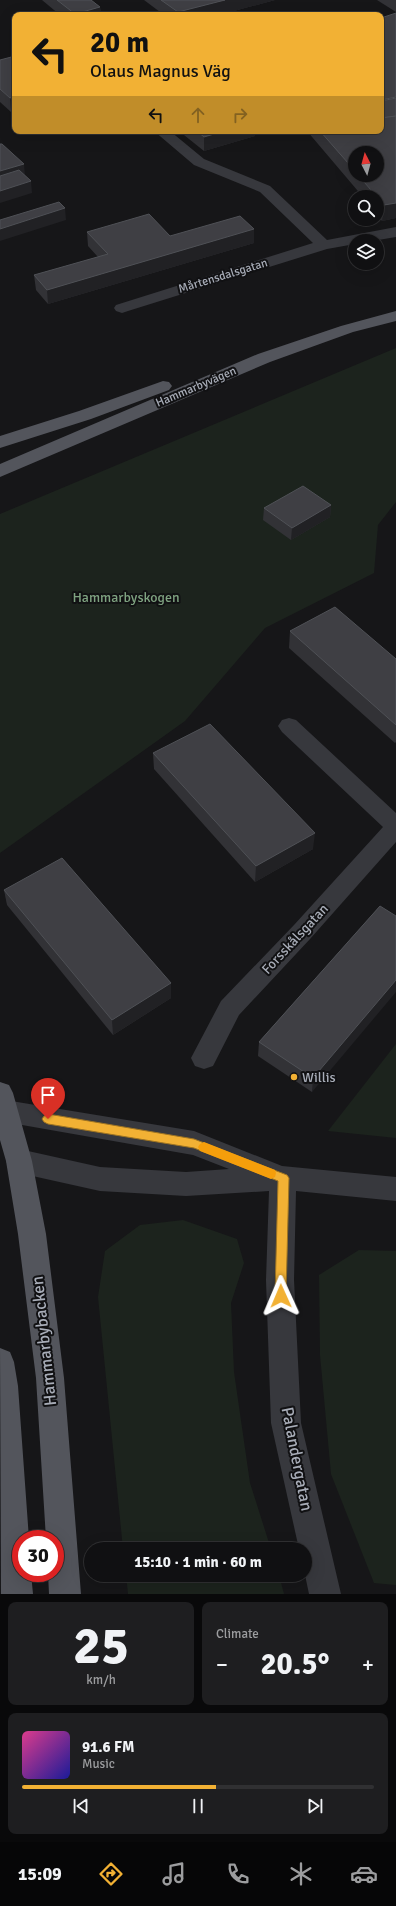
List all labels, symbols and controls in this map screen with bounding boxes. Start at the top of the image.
text: 20 m [90,26,149,60]
icon: left [24,28,76,80]
text: Olaus Magnus Väg [90,60,231,82]
icon: left [145,104,167,126]
icon: ahead [187,104,209,126]
icon: right [229,104,251,126]
north arrow [348,146,384,182]
map controls [348,146,384,270]
button: search [348,190,384,226]
button: layers [348,234,384,270]
street label: Mårtensdalsgatan [176,255,270,297]
street label: Hammarbyvägen [153,363,239,411]
park label: Hammarbyskogen [72,589,180,606]
street label: Forsskålsgatan [258,900,332,978]
place label: Willis [302,1069,336,1086]
marker: Willis [289,1072,299,1082]
pin [31,1078,65,1119]
icon: arrive [37,1084,59,1106]
street label: Hammarbybacken [27,1275,61,1407]
position arrow [260,1275,302,1317]
street label: Palandergatan [277,1405,317,1513]
speed limit sign: 30 [12,1530,64,1582]
text: 15:10 · 1 min · 60 m [134,1553,262,1571]
text: 25 [73,1614,129,1678]
text: Climate [216,1626,259,1642]
text: 20.5° [260,1646,330,1683]
text: − [216,1651,228,1678]
text: + [362,1651,374,1678]
text: km/h [86,1672,116,1688]
text: 91.6 FM [82,1738,134,1756]
text: Music [82,1756,115,1772]
icon: previous [70,1795,92,1817]
icon: pause [187,1795,209,1817]
icon: next [304,1795,326,1817]
icon: directions [97,1860,125,1888]
icon: music [160,1860,188,1888]
icon: phone [224,1860,252,1888]
icon: climate [287,1860,315,1888]
icon: car [350,1860,378,1888]
text: 15:09 [18,1863,62,1885]

